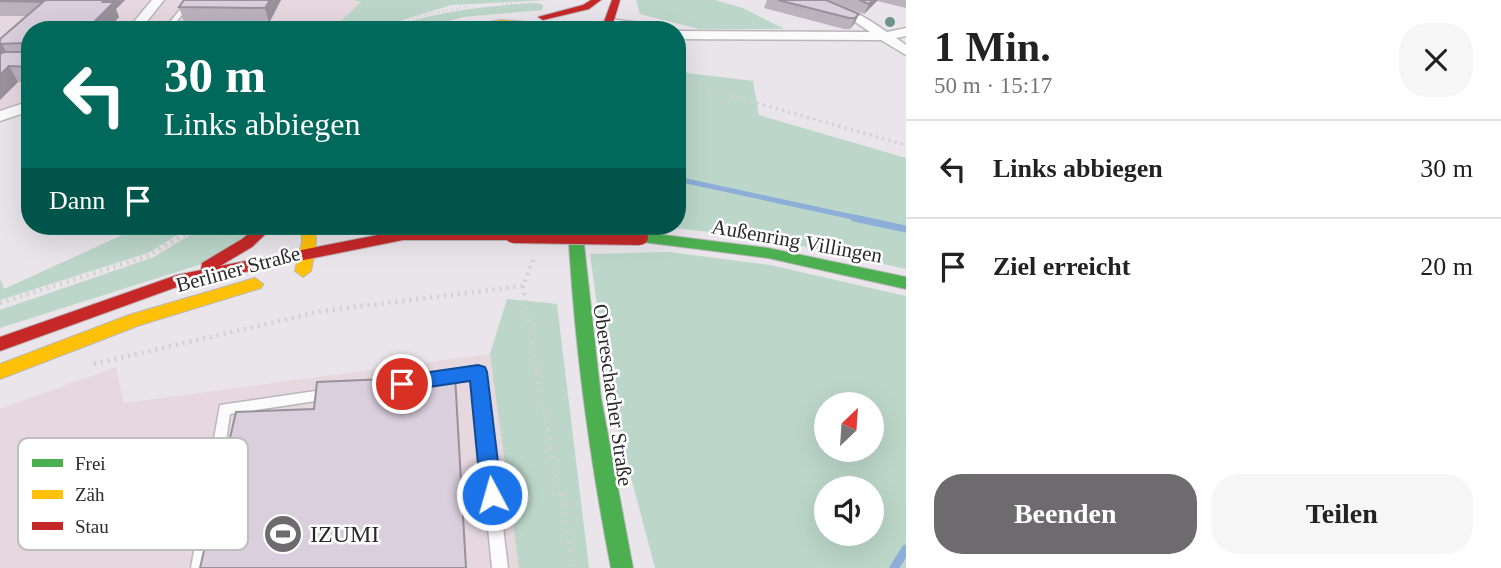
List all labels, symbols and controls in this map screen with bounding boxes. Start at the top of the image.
button: close [1399,23,1473,97]
text: 1 Min. [934,24,1051,70]
text: 30 m [164,48,266,103]
icon: left [49,49,140,140]
text: 50 m · 15:17 [934,73,1052,98]
text: Links abbiegen [164,106,360,142]
icon: left [934,150,972,188]
text: Links abbiegen [993,154,1163,183]
text: 30 m [1420,154,1473,183]
icon: arrive [119,182,157,220]
text: Dann [49,186,105,215]
street label: Außenring Villingen [710,214,885,268]
street label: Berliner Straße [173,241,303,297]
icon: arrive [934,248,972,286]
text: Ziel erreicht [993,252,1130,281]
text: 20 m [1420,252,1473,281]
street label: Obereschacher Straße [588,302,638,488]
pin [372,354,432,414]
icon: arrive [383,365,421,403]
north arrow [814,392,884,462]
map controls [814,392,884,546]
legend [18,438,248,550]
text: Frei [75,453,106,474]
position arrow [455,458,529,532]
button: Beenden [934,474,1197,554]
button: Teilen [1211,474,1473,554]
button: sound [814,476,884,546]
text: Zäh [75,484,105,505]
sports icon: IZUMI [262,513,304,555]
text: Stau [75,516,109,537]
place label: IZUMI [310,521,379,547]

